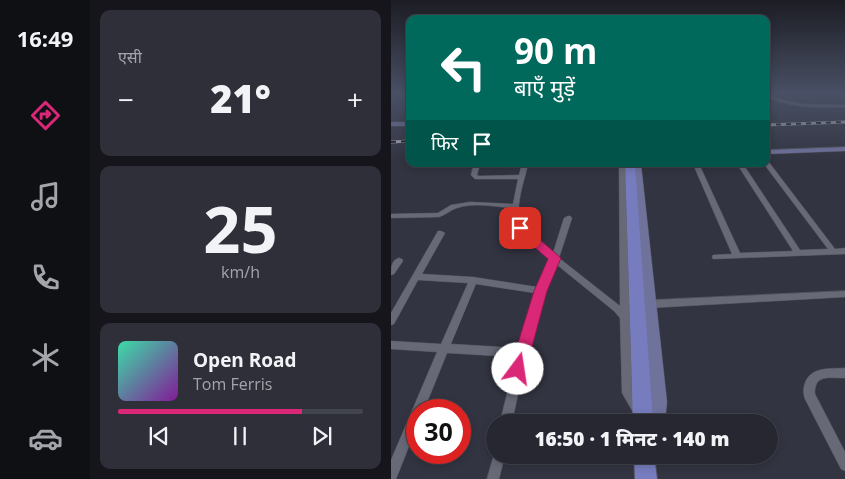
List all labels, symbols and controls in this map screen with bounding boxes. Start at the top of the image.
text: 16:49 [17,23,73,53]
text: 90 m [514,27,597,74]
icon: left [431,35,496,100]
text: एसी [118,46,142,68]
text: 21° [210,72,271,124]
text: बाएँ मुड़ें [514,72,575,102]
text: − [118,80,134,118]
text: + [347,80,363,118]
icon: directions [28,98,63,133]
text: फिर [431,130,458,156]
icon: arrive [468,130,496,158]
icon: music [28,179,63,214]
text: 25 [203,184,278,272]
pin [499,207,541,249]
icon: arrive [506,214,534,242]
icon: phone [28,260,63,295]
text: km/h [221,261,260,283]
icon: climate [28,340,63,375]
position arrow [491,342,543,394]
text: Open Road [193,347,297,373]
text: Tom Ferris [193,373,272,395]
speed limit sign: 30 [406,399,471,464]
icon: car [28,421,63,456]
icon: previous [145,422,173,450]
icon: pause [226,422,254,450]
icon: next [308,422,336,450]
text: 16:50 · 1 मिनट · 140 m [534,426,730,452]

